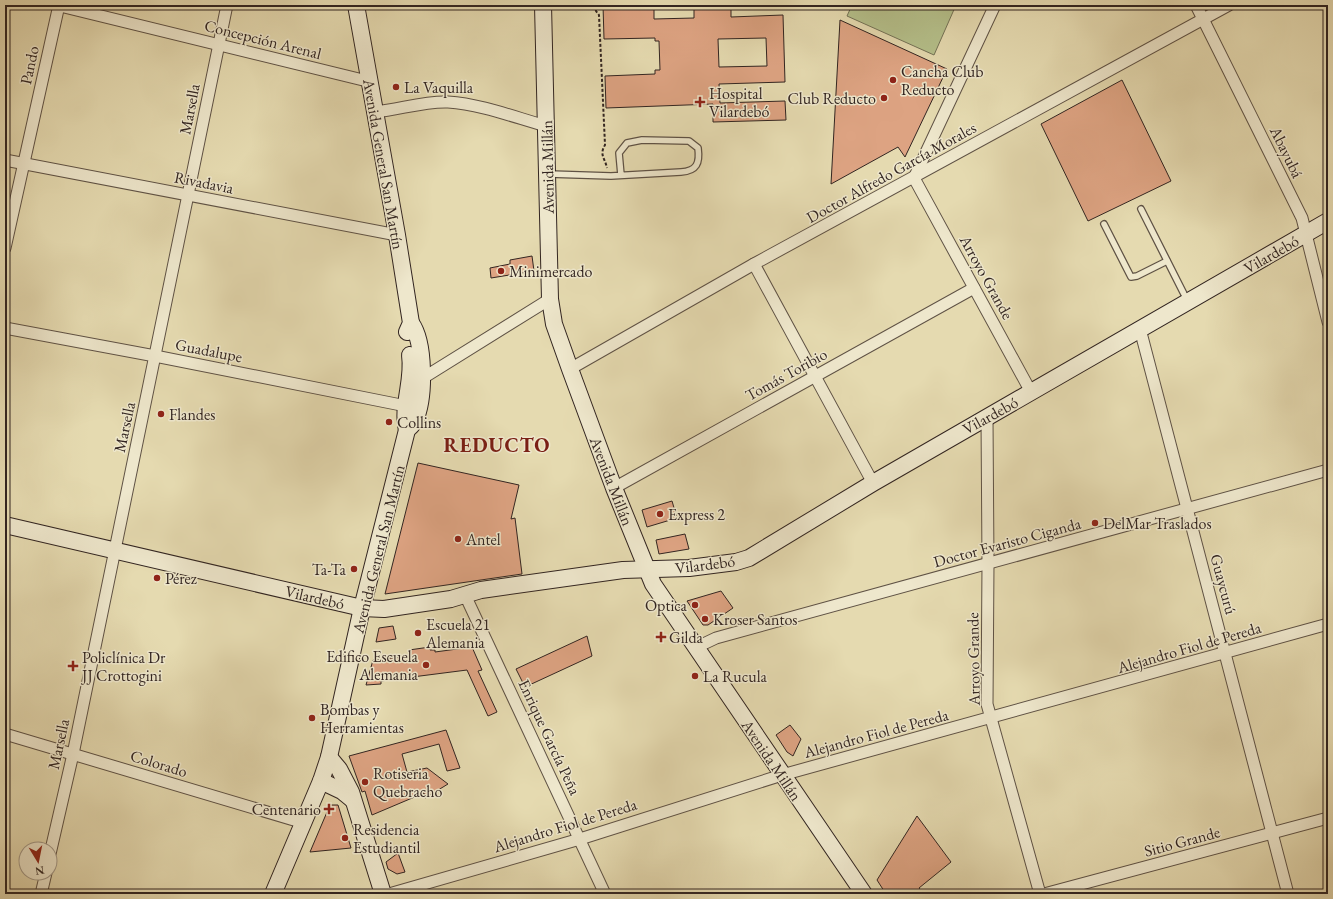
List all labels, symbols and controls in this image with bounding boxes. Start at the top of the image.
street label: Concepción Arenal [202,15,324,64]
street label: Pando [15,44,44,86]
place label: Cancha Club Reducto [901,61,983,100]
marker: Cancha Club Reducto [888,75,898,85]
street label: Avenida General San Martín [358,76,409,252]
place label: La Vaquilla [404,77,474,98]
street label: Marsella [174,81,205,136]
marker: La Vaquilla [391,82,401,92]
place label: Hospital Vilardebó [709,83,769,122]
place label: Club Reducto [787,88,876,109]
marker: Club Reducto [879,93,889,103]
marker: Hospital Vilardebó [694,96,706,108]
street label: Doctor Alfredo García Morales [803,117,980,228]
street label: Avenida Millán [536,119,559,215]
street label: Abayubá [1265,122,1308,182]
street label: Rivadavia [172,166,236,199]
street label: Vilardebó [1240,230,1303,279]
street label: Arroyo Grande [954,231,1018,323]
place label: Minimercado [509,261,592,282]
marker: Minimercado [496,266,506,276]
street label: Guadalupe [174,334,244,367]
street label: Tomás Toribio [742,343,831,406]
street label: Vilardebó [959,392,1022,439]
street label: Marsella [109,399,140,454]
place label: Flandes [169,404,215,425]
marker: Flandes [156,409,166,419]
place label: Collins [397,412,441,433]
marker: Collins [384,417,394,427]
district label: REDUCTO [444,432,550,458]
street label: Avenida Millán [585,433,638,529]
street label: Avenida General San Martín [347,462,410,637]
place label: Express 2 [668,504,725,525]
marker: Express 2 [655,509,665,519]
street label: Doctor Evaristo Ciganda [931,513,1084,572]
place label: DelMar Traslados [1103,513,1212,534]
marker: DelMar Traslados [1090,518,1100,528]
place label: Antel [465,529,501,550]
marker: Antel [453,534,463,544]
street label: Vilardebó [674,550,736,579]
street label: Guaycurú [1205,552,1242,617]
place label: Ta-Ta [312,559,347,580]
marker: Ta-Ta [349,564,359,574]
place label: Pérez [165,568,197,589]
marker: Pérez [152,573,162,583]
street label: Vilardebó [283,580,347,615]
place label: Optica [645,595,688,616]
marker: Optica [690,600,700,610]
place label: Kroser Santos [713,609,798,630]
street label: Arroyo Grande [962,612,985,707]
place label: Escuela 21 Alemania [425,614,490,653]
marker: Kroser Santos [700,614,710,624]
street label: Alejandro Fiol de Pereda [1114,617,1264,678]
place label: Gilda [669,627,704,648]
marker: Escuela 21 Alemania [413,628,423,638]
marker: Gilda [656,632,666,642]
place label: Edifico Escuela Alemania [326,646,419,685]
place label: Policlínica Dr JJ Crottogini [80,647,166,686]
marker: Policlínica Dr JJ Crottogini [67,660,79,672]
marker: Edifico Escuela Alemania [421,660,431,670]
place label: La Rucula [703,666,768,687]
marker: La Rucula [690,671,700,681]
street label: Enrique García Peña [514,676,586,799]
place label: Bombas y Herramientas [320,699,404,738]
street label: Alejandro Fiol de Pereda [801,704,951,763]
marker: Bombas y Herramientas [307,713,317,723]
street label: Avenida Millán [736,715,807,805]
street label: Marsella [43,716,74,771]
street label: Colorado [128,745,190,782]
place label: Rotiseria Quebracho [373,763,443,802]
marker: Rotiseria Quebracho [360,777,370,787]
street label: Alejandro Fiol de Pereda [490,794,640,858]
place label: Centenario [252,799,321,820]
marker: Centenario [324,804,334,814]
place label: Residencia Estudiantil [353,819,420,858]
street label: Sitio Grande [1142,821,1222,862]
marker: Residencia Estudiantil [340,833,350,843]
north arrow [18,841,58,881]
text: N [34,863,45,879]

